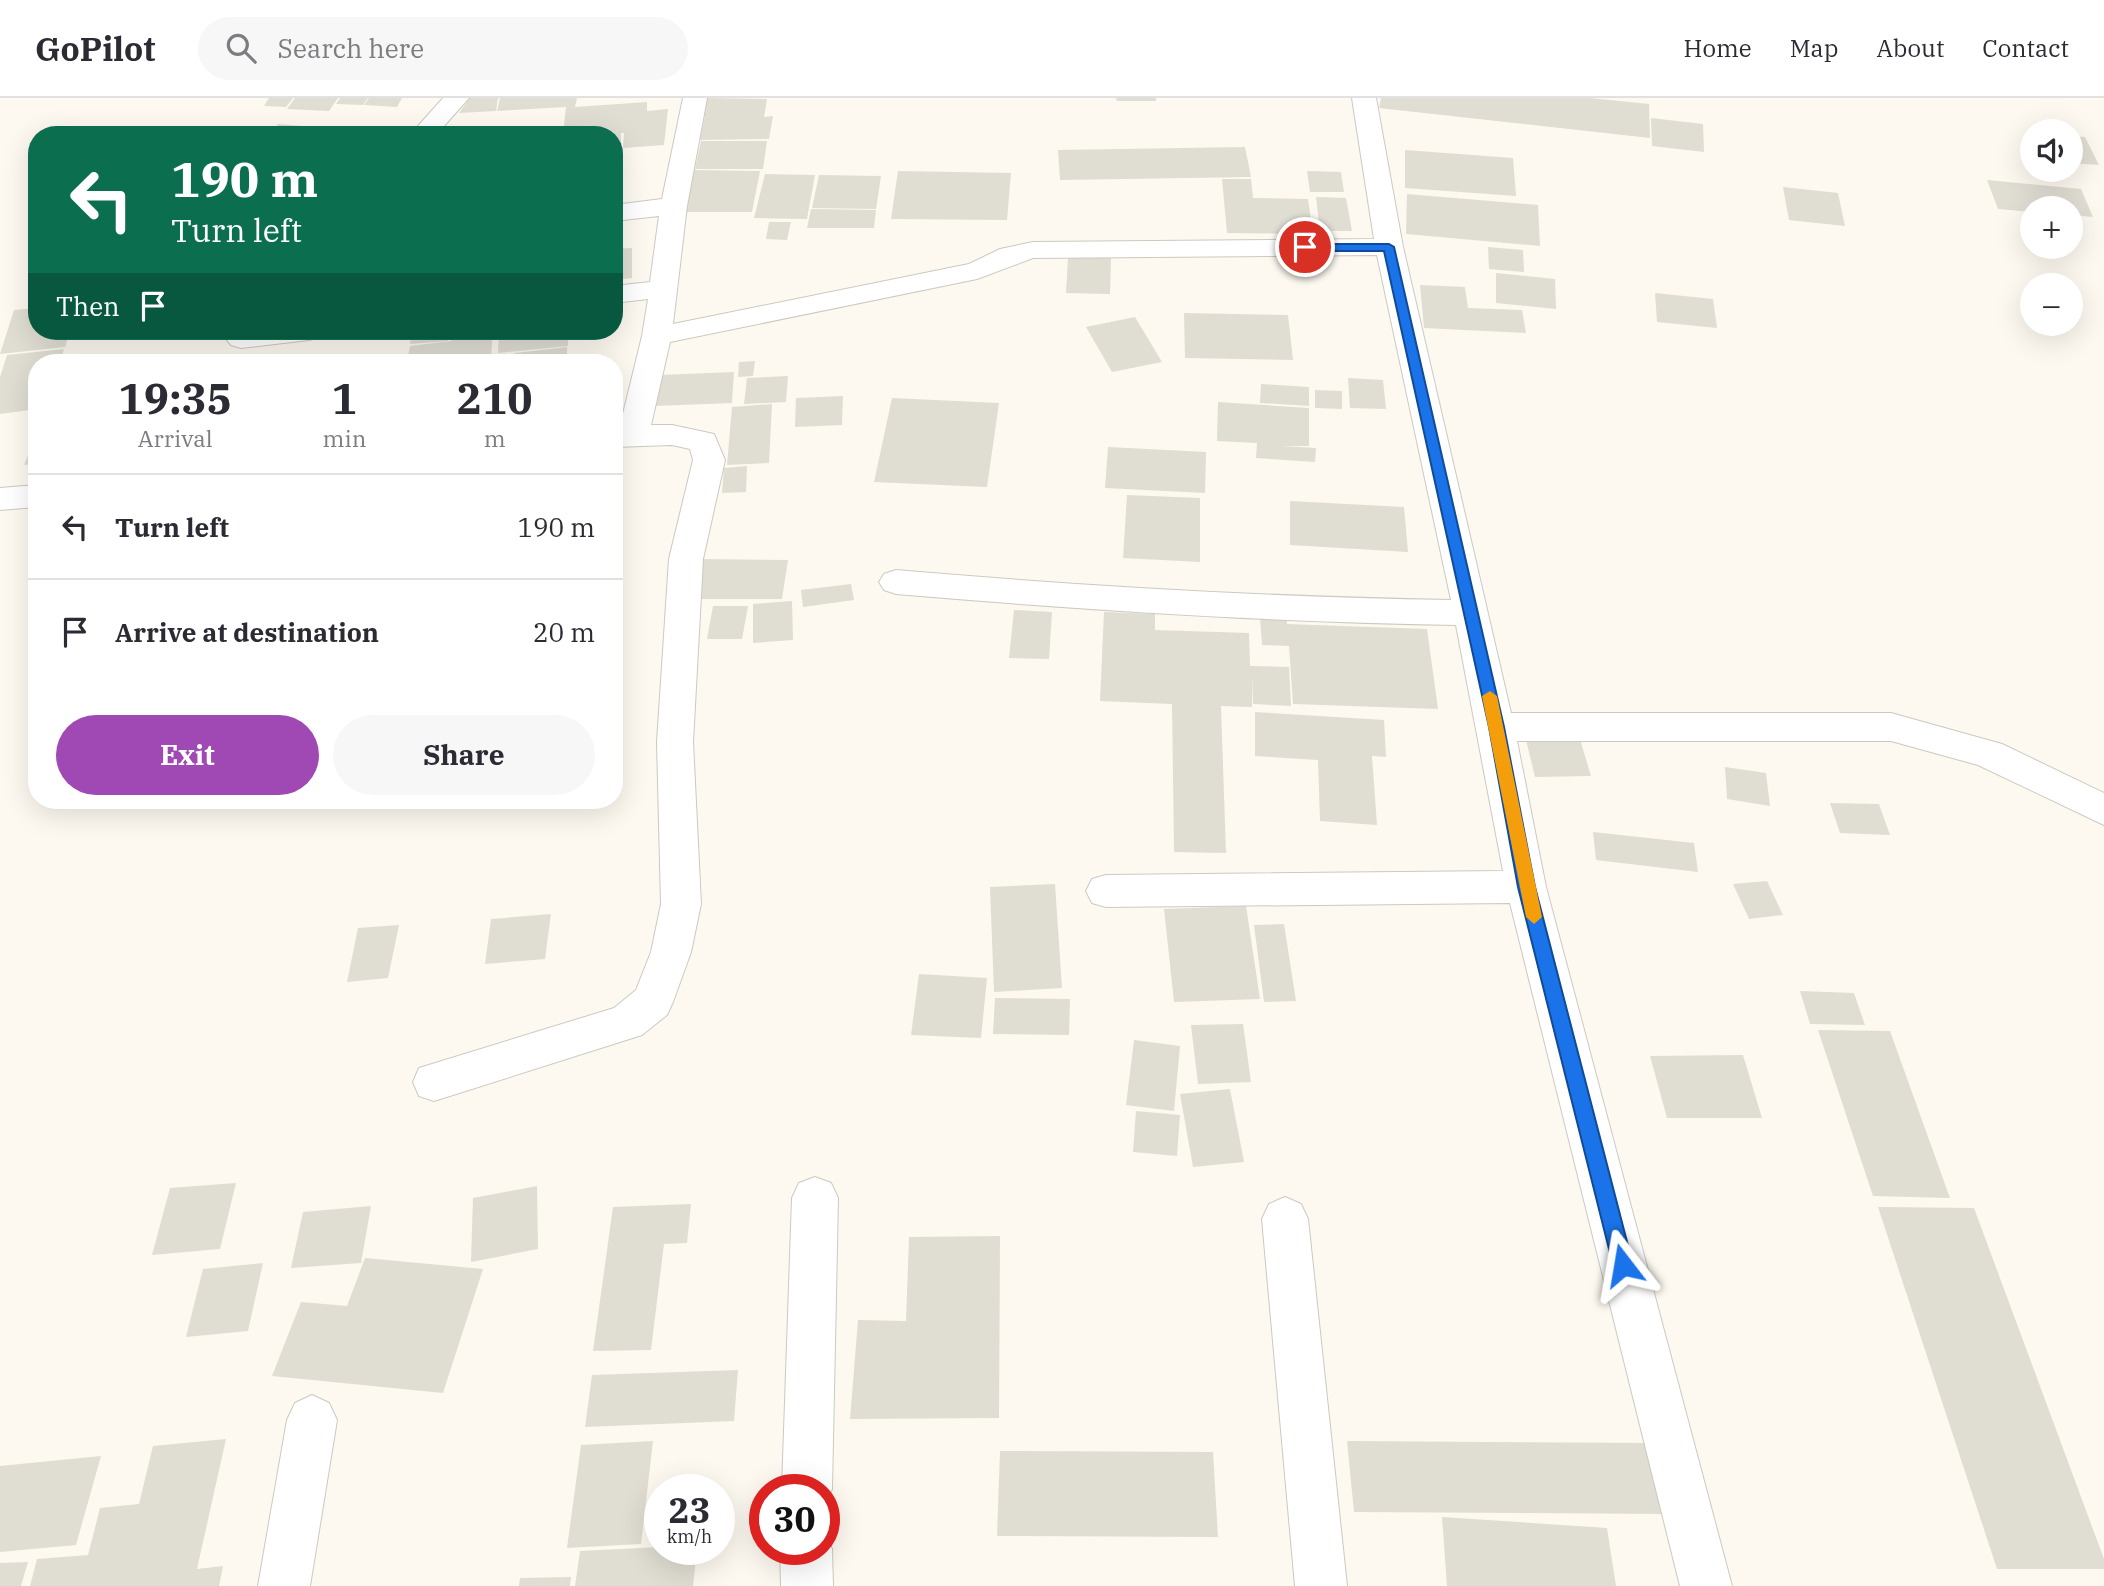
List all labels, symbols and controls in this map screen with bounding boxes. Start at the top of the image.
search box [198,17,688,80]
text: GoPilot [35,27,156,70]
icon: search [222,29,260,67]
text: Search here [278,31,424,65]
text: Home [1684,32,1752,64]
text: Map [1790,32,1838,64]
text: About [1876,32,1944,64]
text: Contact [1982,32,2069,64]
map controls [2020,119,2083,336]
button: sound [2020,119,2083,182]
text: 190 m [171,147,318,210]
icon: left [56,154,147,245]
button: + [2020,196,2083,259]
text: Turn left [171,209,302,251]
pin [1275,217,1335,277]
icon: arrive [1286,228,1324,266]
button: − [2020,273,2083,336]
icon: arrive [134,287,172,325]
text: Then [56,289,120,323]
text: 19:35 [118,371,232,426]
text: 1 [332,371,357,426]
text: 210 [457,371,532,426]
text: Arrival [138,423,213,453]
text: min [323,423,366,453]
text: m [484,423,506,453]
icon: left [56,508,94,546]
text: Turn left [115,510,229,544]
text: 190 m [517,510,595,544]
icon: arrive [56,613,94,651]
text: Arrive at destination [115,615,379,649]
text: 20 m [533,615,595,649]
button: Exit [56,715,319,795]
button: Share [333,715,595,795]
position arrow [1586,1228,1660,1302]
speed limit sign: 30 [749,1474,840,1565]
text: 23 [668,1487,711,1533]
text: km/h [667,1525,712,1548]

